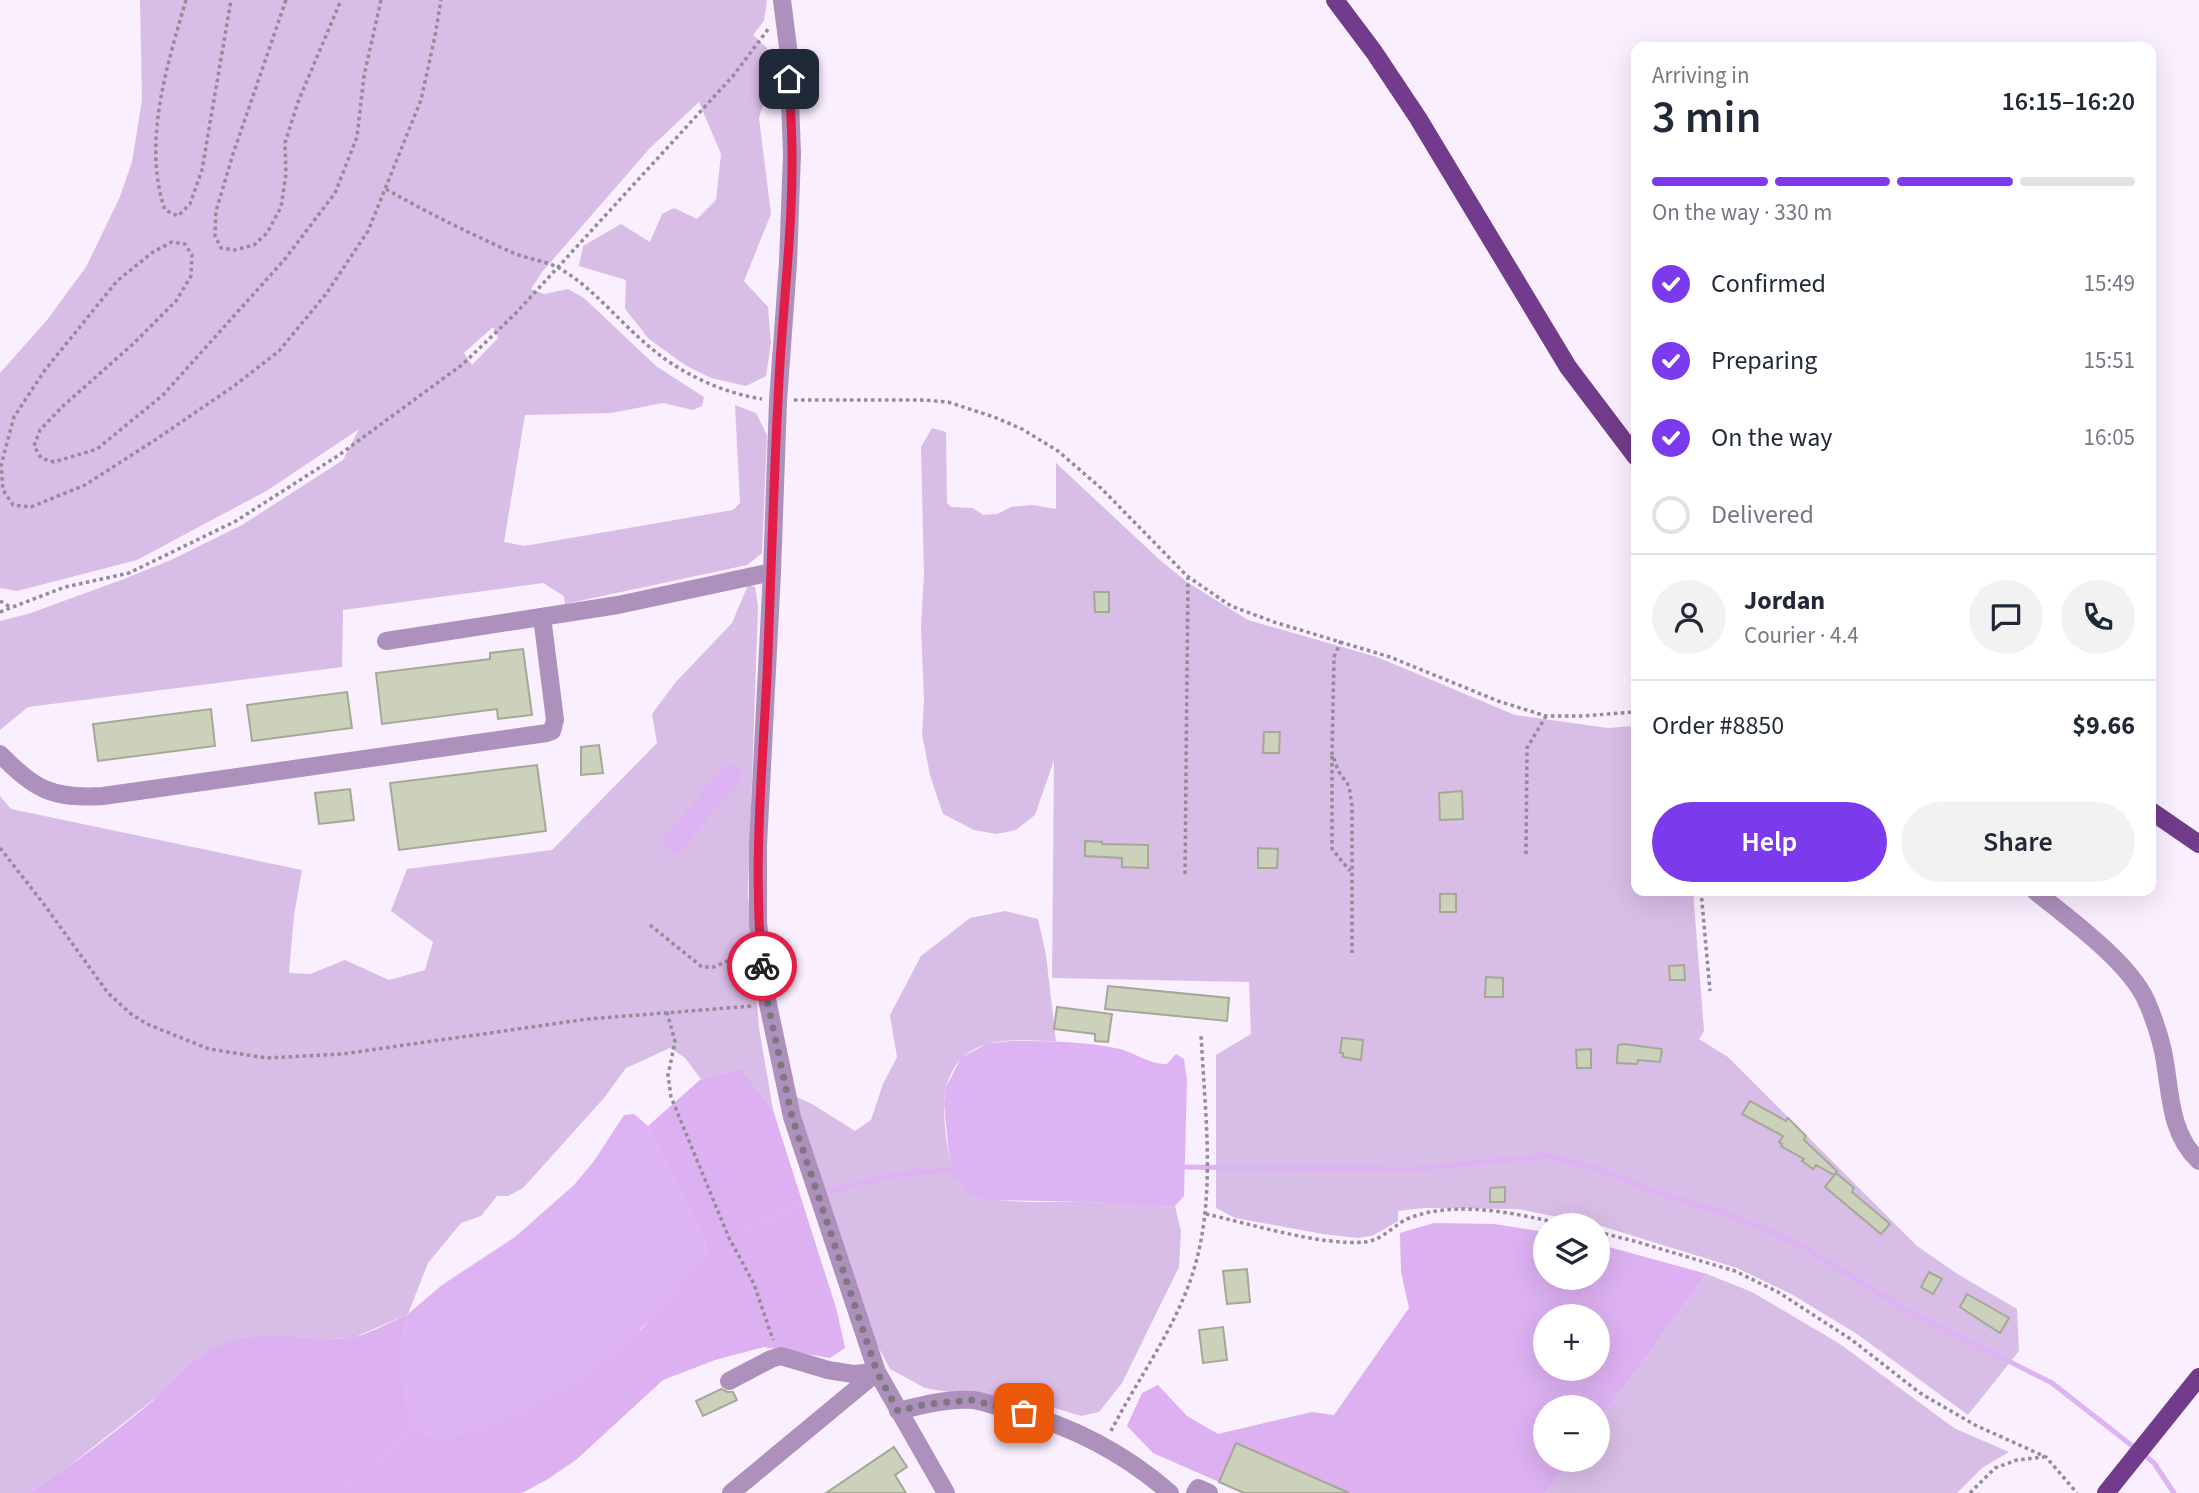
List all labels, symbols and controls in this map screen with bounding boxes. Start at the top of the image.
pin [759,49,819,109]
text: Arriving in [1652,59,1750,92]
icon: home [770,60,808,98]
text: 16:15–16:20 [2002,83,2135,120]
text: 3 min [1652,85,1761,150]
text: On the way · 330 m [1652,196,1832,229]
icon: check [1652,265,1690,303]
text: Confirmed [1711,265,1826,302]
text: 15:49 [2084,267,2135,300]
icon: check [1652,342,1690,380]
text: Preparing [1711,342,1817,379]
text: 15:51 [2084,344,2135,377]
icon: check [1652,419,1690,457]
text: On the way [1711,419,1832,456]
text: 16:05 [2084,421,2135,454]
text: Delivered [1711,496,1814,533]
button: person [1652,580,1726,654]
button: chat [1969,580,2043,654]
button: phone [2061,580,2135,654]
text: Jordan [1744,582,1825,619]
text: Courier · 4.4 [1744,619,1859,652]
text: Order #8850 [1652,707,1784,744]
text: $9.66 [2072,707,2135,744]
button: Help [1652,802,1887,882]
button: Share [1901,802,2135,882]
courier [727,931,797,1001]
icon: bike [743,947,781,985]
map controls [1533,1213,1610,1472]
button: layers [1533,1213,1610,1290]
button: + [1533,1304,1610,1381]
pin [994,1383,1054,1443]
icon: bag [1005,1394,1043,1432]
button: − [1533,1395,1610,1472]

